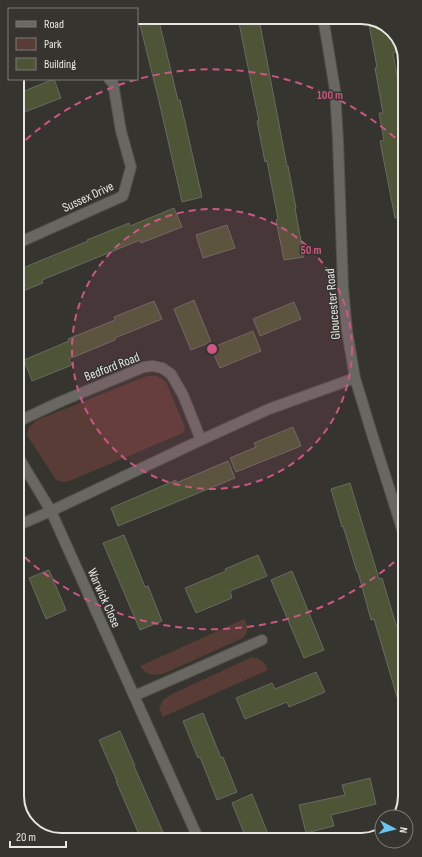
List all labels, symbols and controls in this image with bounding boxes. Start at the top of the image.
legend [8,8,138,80]
text: Road [44,17,64,32]
text: Park [44,37,62,52]
text: Building [44,57,76,72]
text: 100 m [317,88,343,103]
street label: Sussex Drive [60,178,116,216]
text: 50 m [301,243,321,258]
street label: Gloucester Road [322,268,344,340]
centre of rings [205,342,219,356]
street label: Bedford Road [82,349,142,385]
street label: Warwick Close [84,566,124,630]
north arrow [374,809,414,849]
scale bar [10,823,66,849]
text: N [397,826,410,834]
text: 20 m [16,830,36,845]

